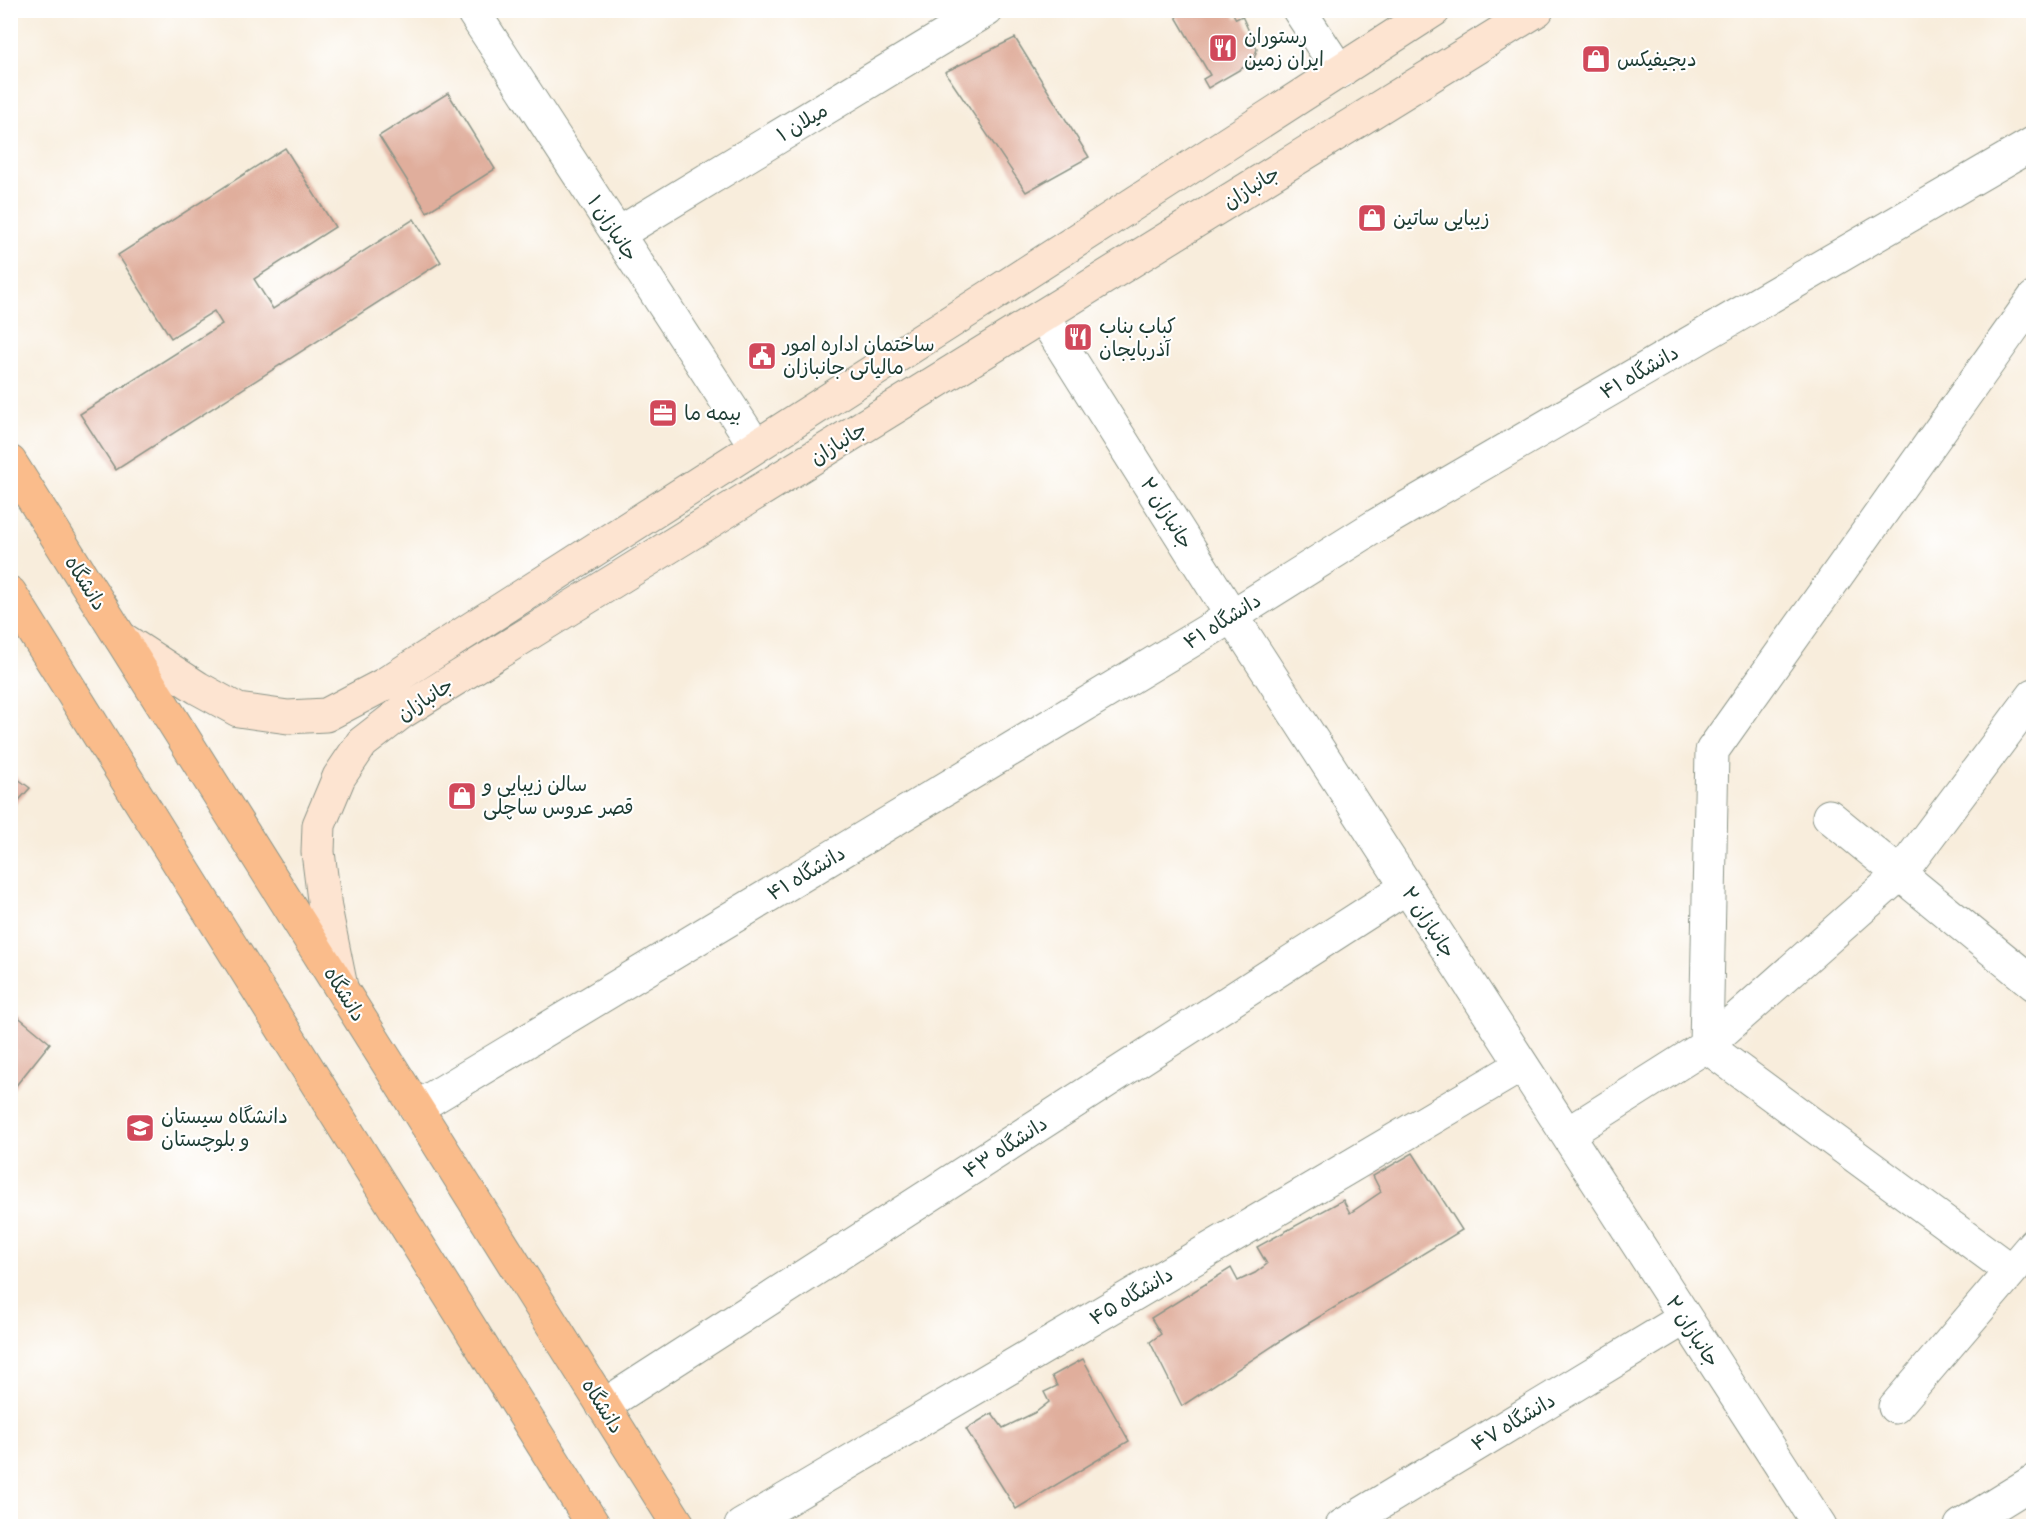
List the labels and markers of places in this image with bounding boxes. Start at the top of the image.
place label: رستوران ایران زمین [1244,25,1324,76]
restaurant icon: رستوران ایران زمین [1207,32,1239,64]
shop icon: دیجیفیکس [1580,43,1612,75]
place label: دیجیفیکس [1617,48,1697,76]
shop icon: زیبایی ساتین [1356,202,1388,234]
place label: زیبایی ساتین [1393,207,1490,235]
place label: کباب بناب آذربایجان [1099,315,1176,366]
restaurant icon: کباب بناب آذربایجان [1062,321,1094,353]
place label: ساختمان اداره امور مالیاتی جانبازان [781,333,935,384]
public building icon: ساختمان اداره امور مالیاتی جانبازان [746,340,778,372]
office icon: بیمه ما [647,397,679,429]
place label: بیمه ما [684,402,741,430]
place label: سالن زیبایی و قصر عروس ساچلی [481,773,634,824]
shop icon: سالن زیبایی و قصر عروس ساچلی [446,780,478,812]
place label: دانشگاه سیستان و بلوچستان [161,1105,288,1156]
school or university icon: دانشگاه سیستان و بلوچستان [124,1112,156,1144]

